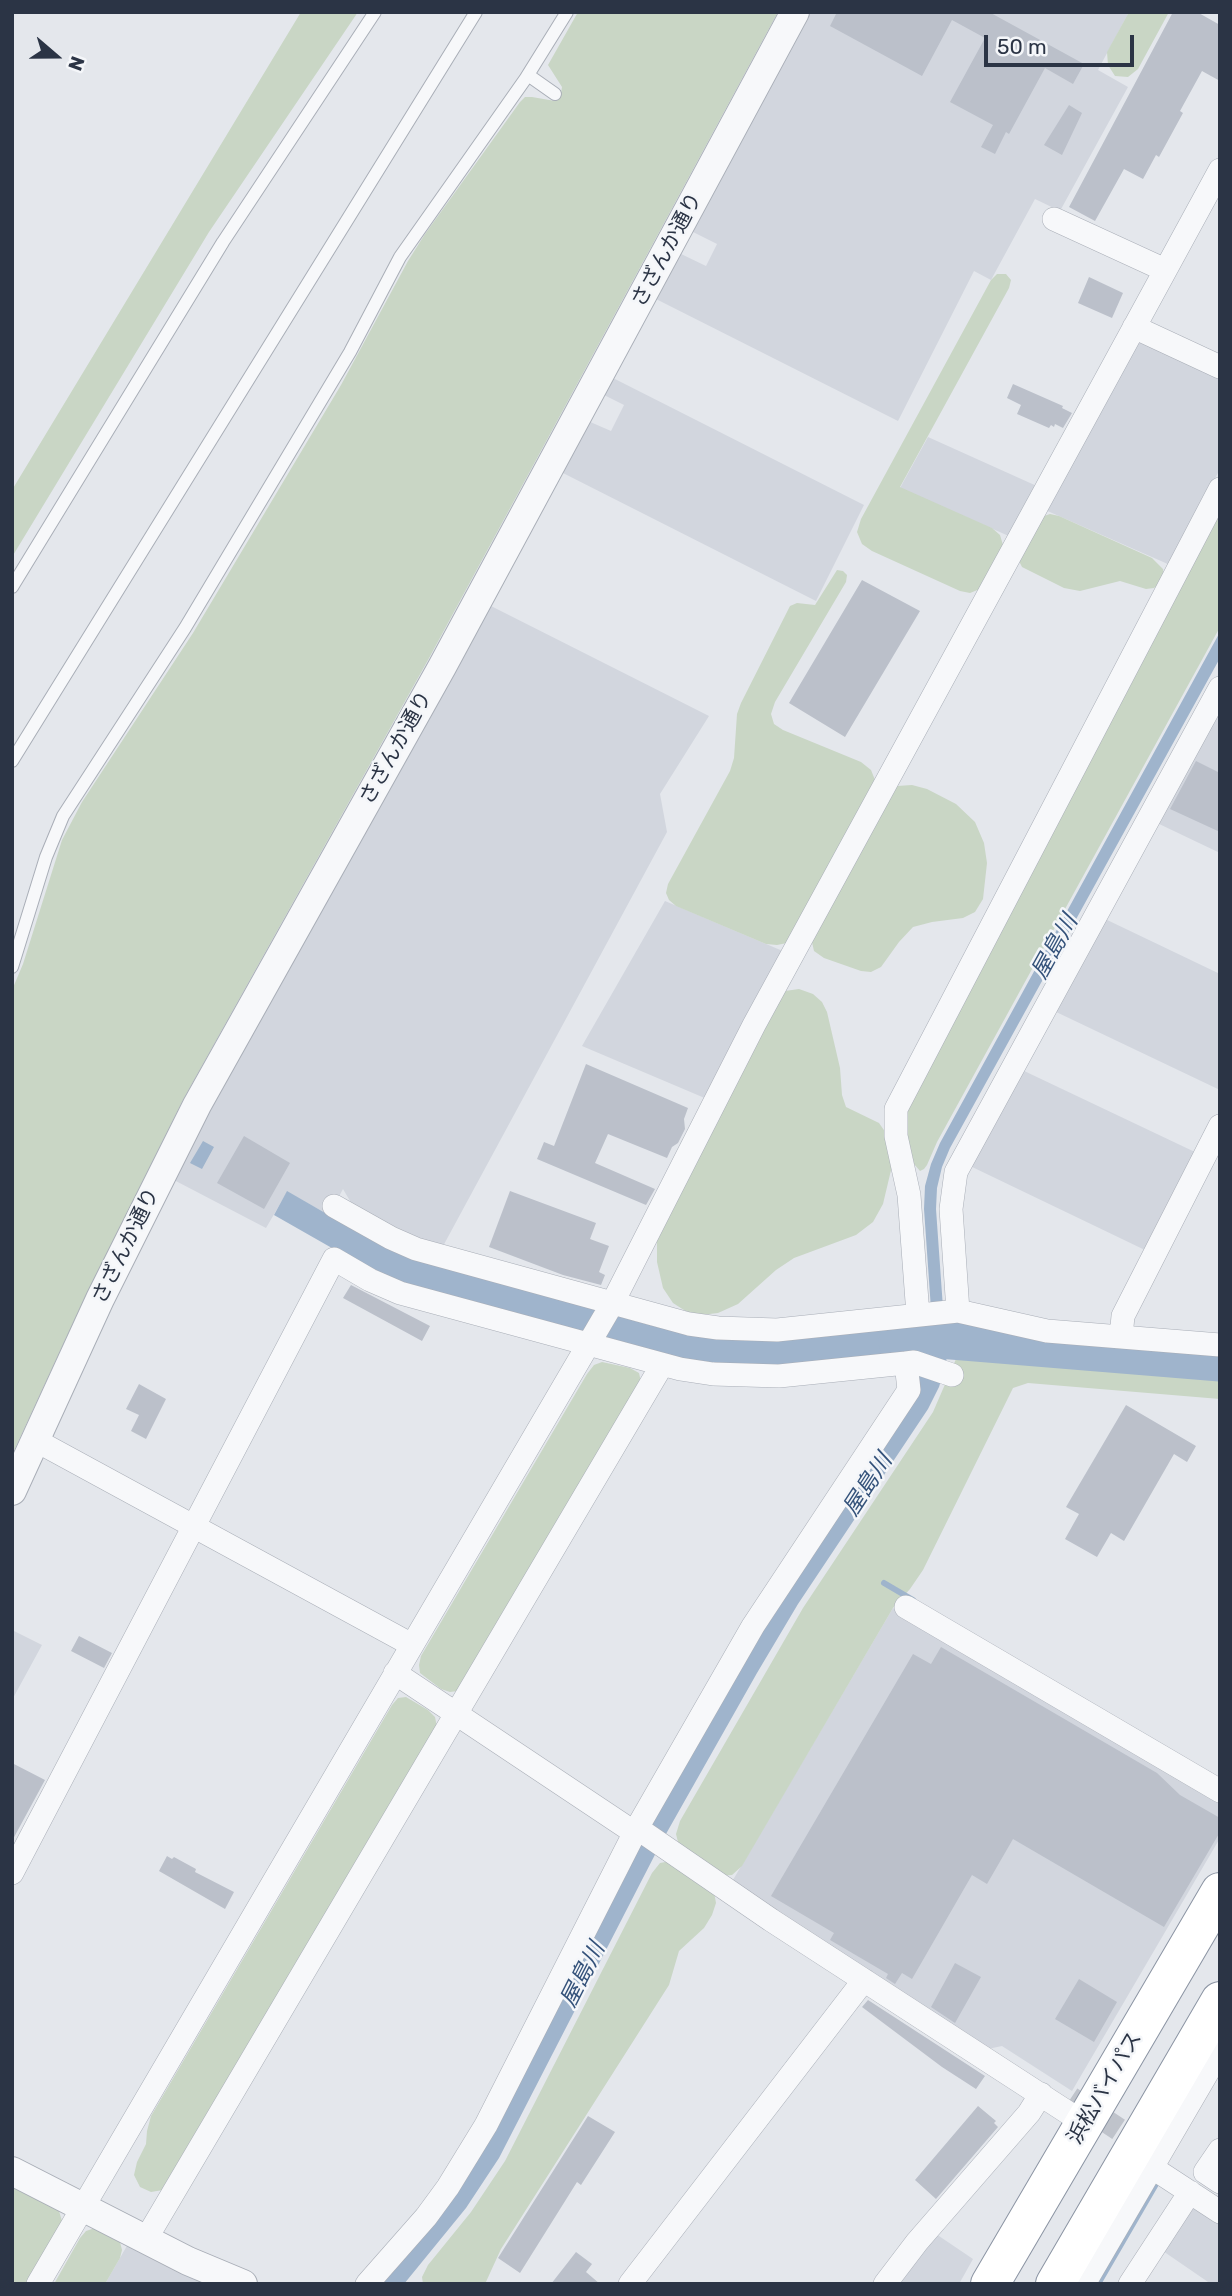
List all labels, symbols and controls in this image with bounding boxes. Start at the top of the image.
north arrow [21,21,91,91]
scale bar [987,21,1138,65]
text: 50 m [997,34,1047,59]
text: N [63,53,89,74]
street label: さざんか通り [626,188,708,312]
street label: さざんか通り [354,687,438,809]
water label: 屋島川 [1026,910,1084,984]
street label: さざんか通り [87,1184,165,1308]
water label: 屋島川 [838,1449,898,1521]
water label: 屋島川 [555,1938,611,2012]
street label: 浜松バイパス [1063,2027,1147,2149]

